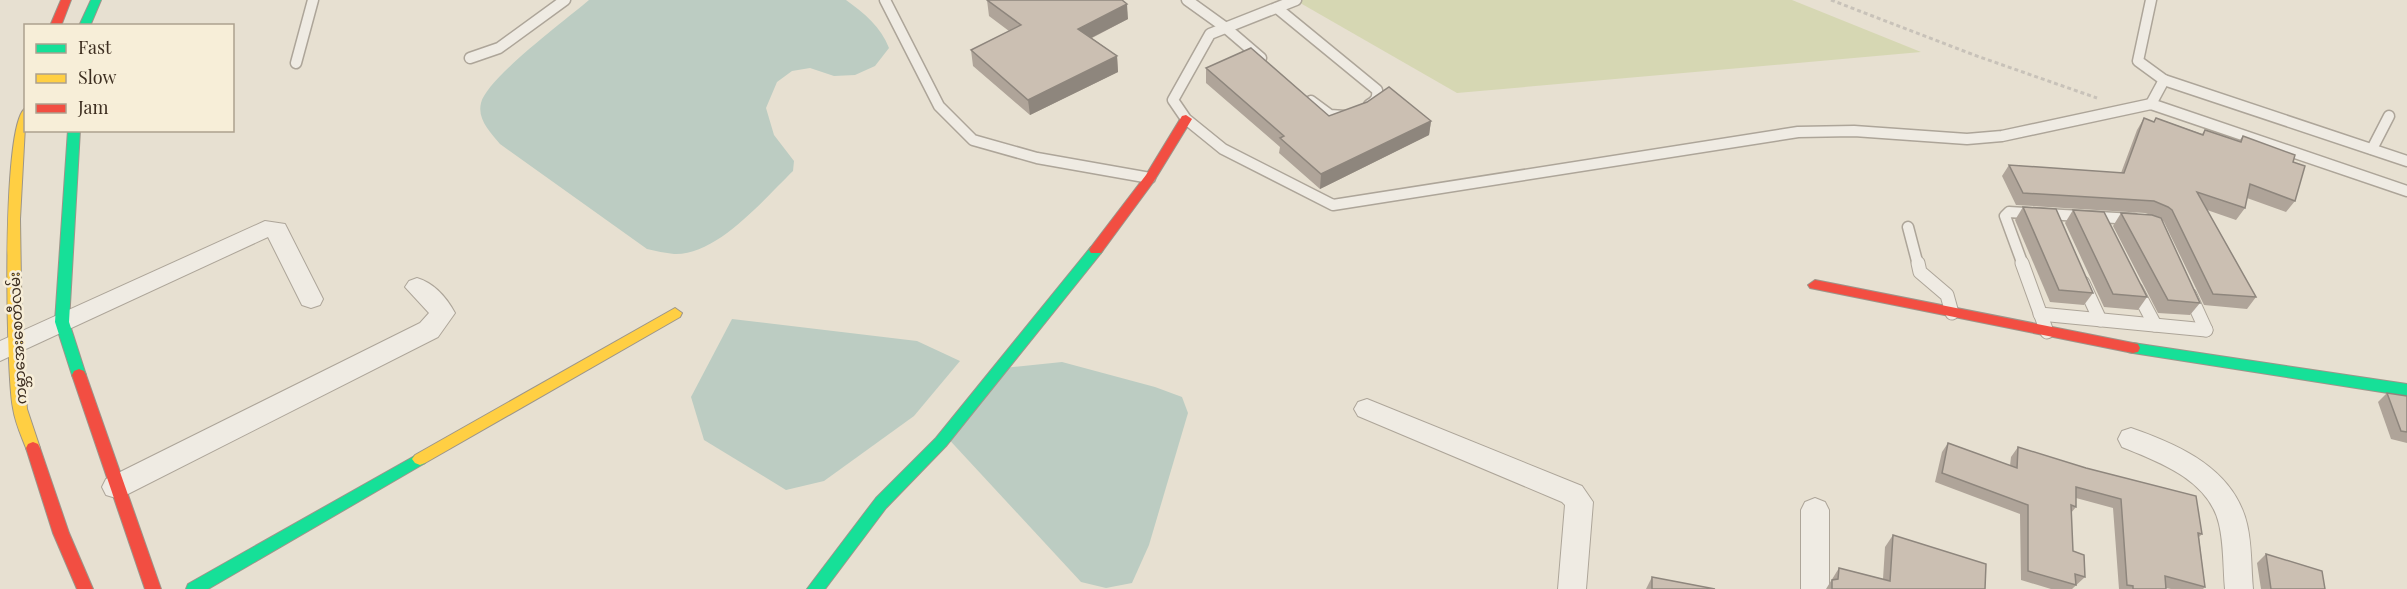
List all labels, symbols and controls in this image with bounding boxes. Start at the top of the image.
legend [24,24,234,132]
text: Fast [78,35,112,59]
text: Slow [78,65,116,89]
text: Jam [77,95,108,119]
street label: ကမ္ဘာအေးစေတီလမ်း [4,271,33,405]

